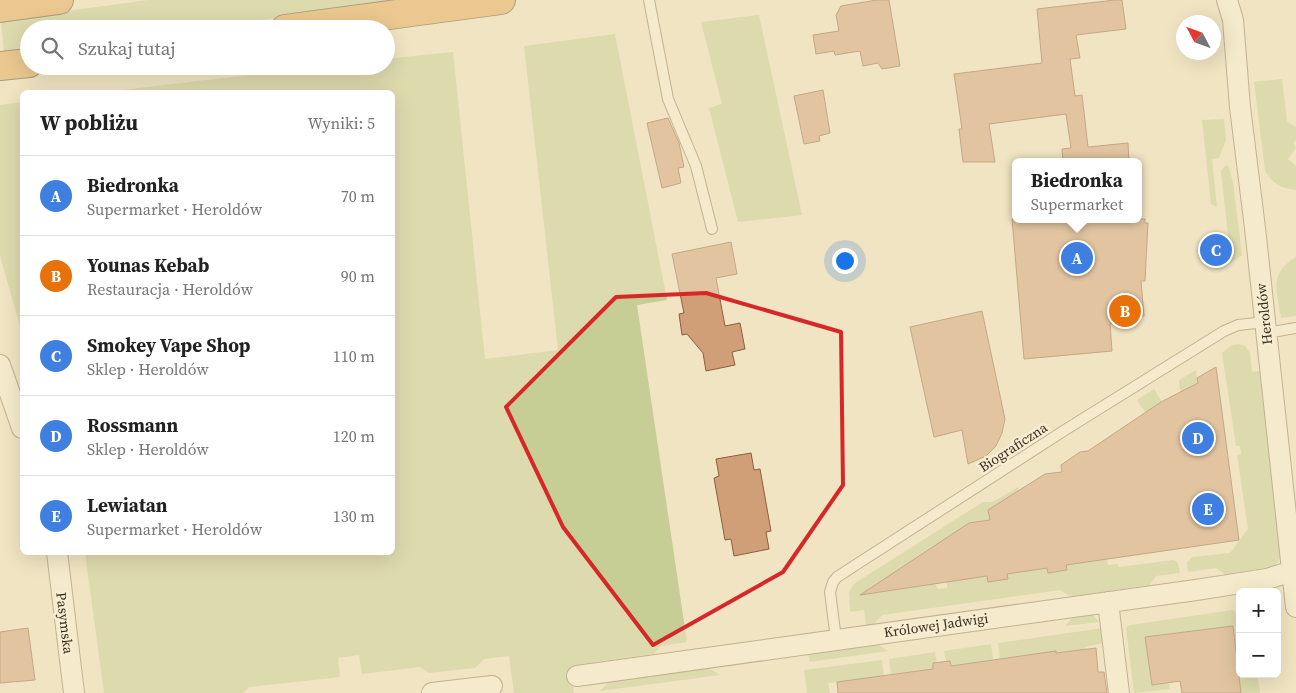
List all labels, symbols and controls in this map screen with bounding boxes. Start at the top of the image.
north arrow [1176,15,1221,60]
search box [20,20,395,75]
icon: search [38,34,66,62]
text: Szukaj tutaj [78,35,176,61]
text: W pobliżu [40,108,138,137]
text: Wyniki: 5 [308,112,375,134]
popup [1012,158,1142,223]
text: Biedronka [1031,167,1123,193]
text: Biedronka [87,172,179,198]
text: A [51,185,61,207]
text: 70 m [341,185,375,207]
text: Supermarket [1031,193,1123,215]
text: Supermarket · Heroldów [87,198,262,220]
pin: C [1200,231,1232,269]
pin: A [1061,239,1093,277]
your location [832,248,858,274]
text: Younas Kebab [87,252,209,278]
text: B [51,265,61,287]
text: 90 m [341,265,375,287]
text: Restauracja · Heroldów [87,278,253,300]
street label: Heroldów [1251,282,1277,346]
pin: B [1109,292,1141,330]
text: Smokey Vape Shop [87,332,250,358]
text: C [51,345,61,367]
text: 110 m [333,345,375,367]
text: Sklep · Heroldów [87,358,209,380]
text: Rossmann [87,412,178,438]
street label: Biograficzna [975,417,1052,477]
pin: D [1182,419,1214,457]
text: D [50,425,62,447]
text: 120 m [333,425,375,447]
text: Sklep · Heroldów [87,438,209,460]
pin: E [1192,490,1224,528]
text: Lewiatan [87,492,168,518]
text: E [51,505,61,527]
text: 130 m [333,505,375,527]
text: Supermarket · Heroldów [87,518,262,540]
map controls [1236,588,1281,678]
button: + [1236,588,1281,633]
street label: Pasymska [51,591,79,656]
street label: Królowej Jadwigi [882,608,990,642]
button: − [1236,633,1281,678]

